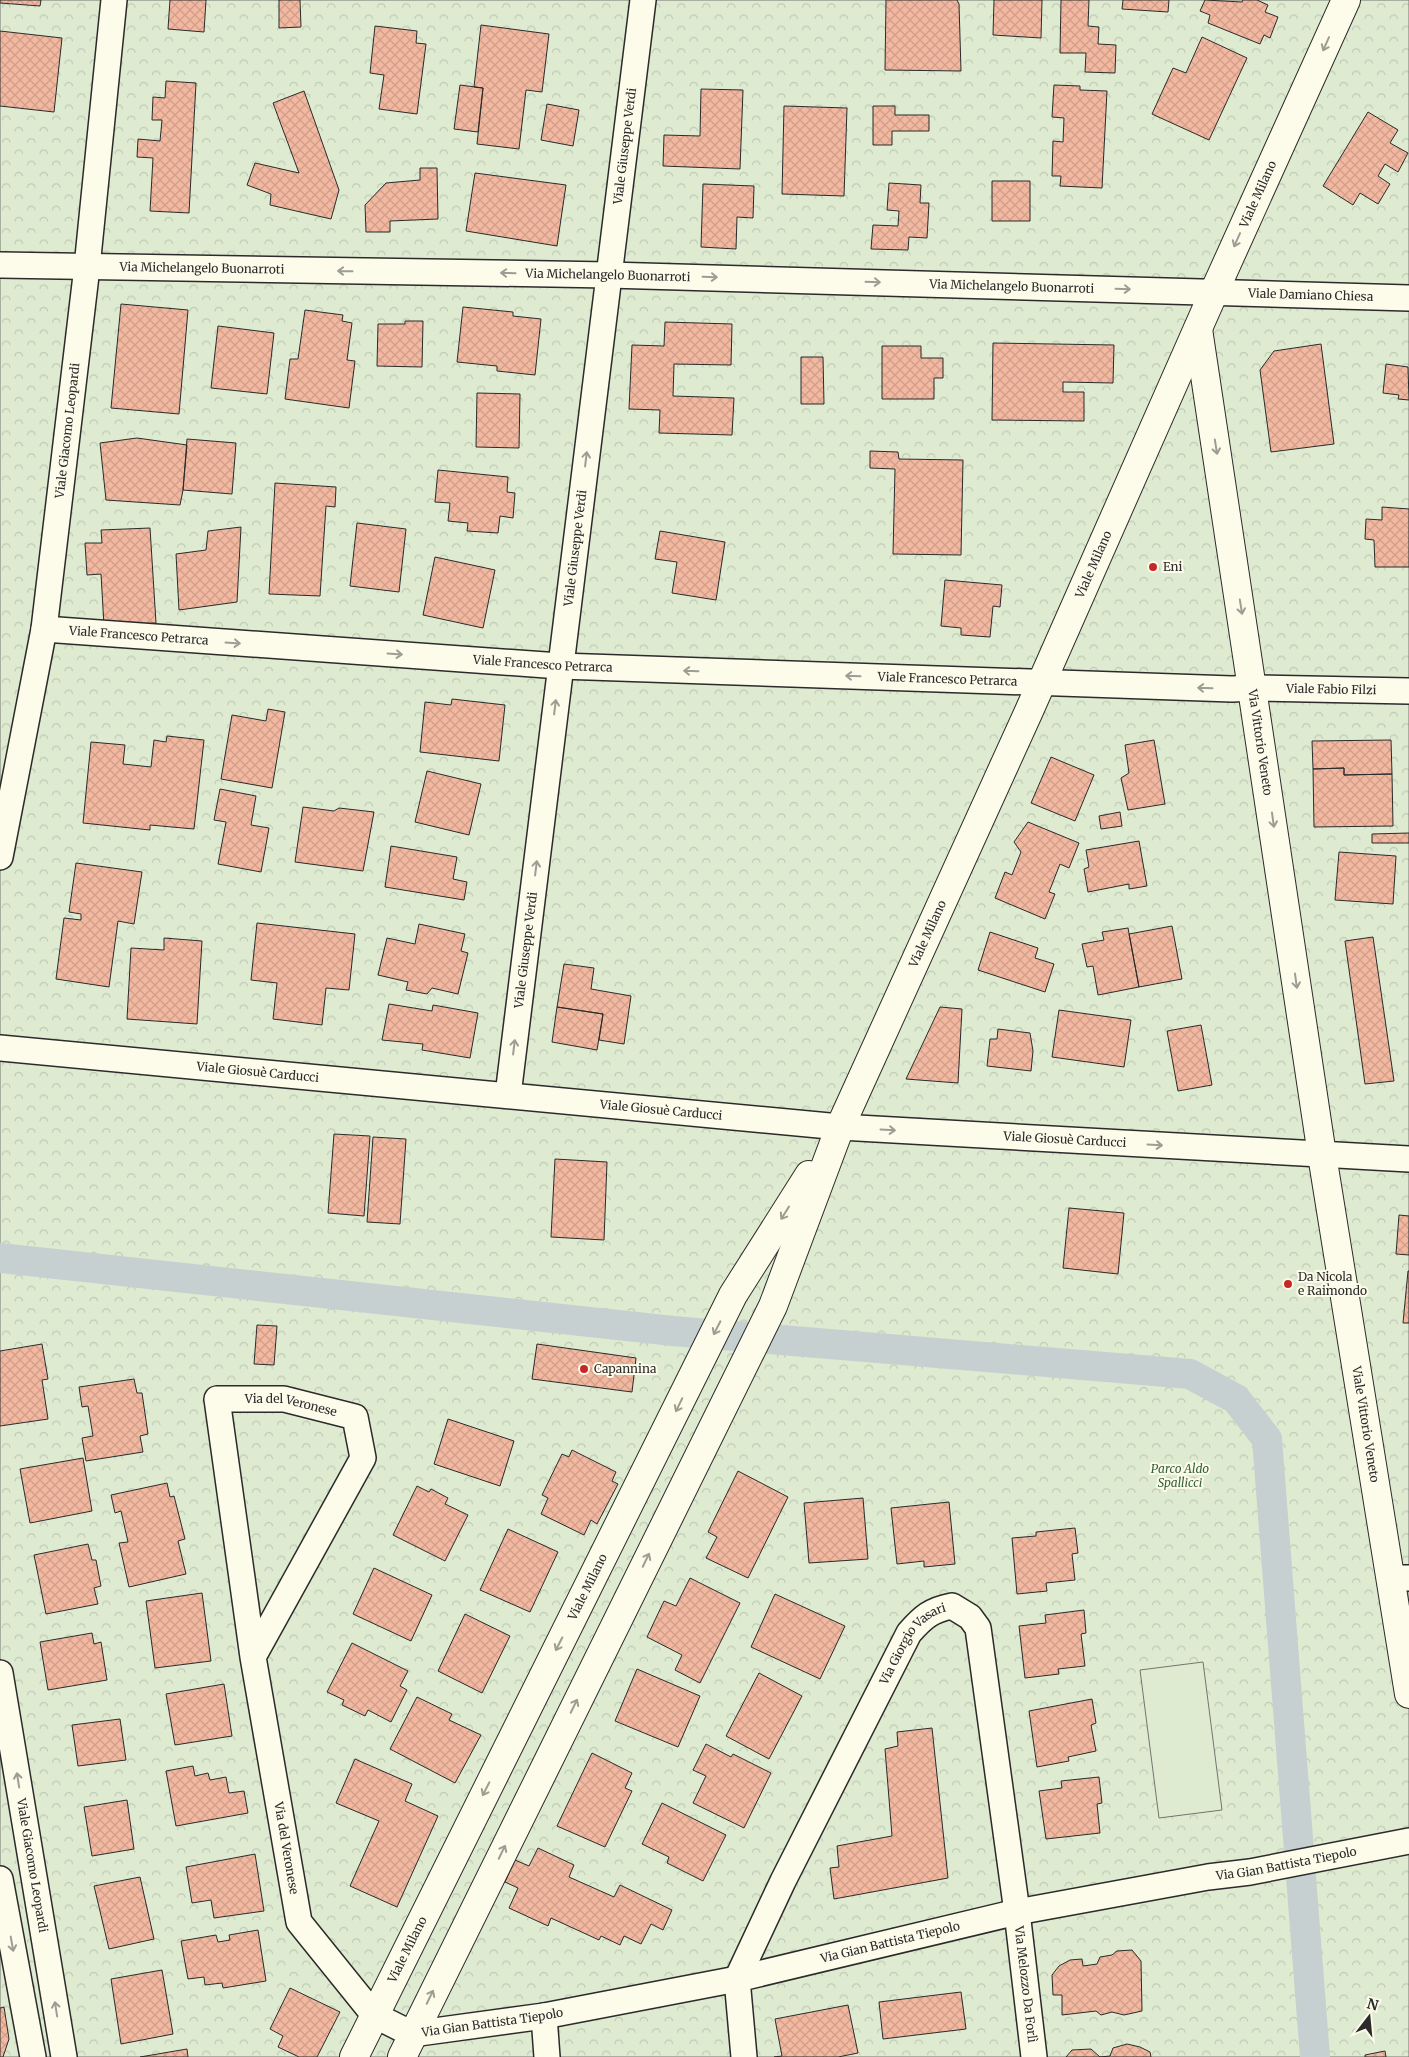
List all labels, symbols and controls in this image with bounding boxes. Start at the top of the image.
one-way arrow [1321,36,1330,51]
street label: Viale Giuseppe Verdi [610,87,639,206]
street label: Viale Milano [1236,158,1279,231]
one-way arrow [1232,232,1241,247]
street label: Via Michelangelo Buonarroti [118,259,285,277]
one-way arrow [338,266,354,276]
street label: Via Michelangelo Buonarroti [524,266,691,284]
one-way arrow [500,268,516,278]
one-way arrow [702,273,718,282]
street label: Via Michelangelo Buonarroti [928,276,1095,296]
one-way arrow [864,277,880,287]
one-way arrow [1114,284,1130,294]
street label: Viale Damiano Chiesa [1247,285,1374,304]
street label: Viale Giacomo Leopardi [51,362,83,500]
one-way arrow [1212,438,1222,454]
one-way arrow [581,451,591,467]
street label: Viale Giuseppe Verdi [560,489,590,608]
street label: Viale Milano [1071,528,1115,601]
place label: Eni [1163,559,1183,574]
marker: Eni [1147,561,1159,573]
one-way arrow [1236,599,1246,615]
street label: Viale Francesco Petrarca [68,623,210,648]
one-way arrow [224,638,240,647]
one-way arrow [387,650,403,659]
street label: Viale Francesco Petrarca [472,652,613,675]
one-way arrow [683,666,699,675]
street label: Viale Francesco Petrarca [876,669,1018,689]
one-way arrow [846,672,862,681]
street label: Viale Fabio Filzi [1285,681,1377,697]
one-way arrow [1197,684,1213,693]
street label: Via Vittorio Veneto [1245,687,1276,796]
one-way arrow [550,699,560,715]
one-way arrow [1268,812,1278,828]
one-way arrow [531,861,541,877]
street label: Viale Giuseppe Verdi [511,891,540,1010]
street label: Viale Milano [905,898,949,970]
one-way arrow [1292,972,1302,988]
one-way arrow [509,1039,519,1055]
street label: Viale Giosuè Carducci [195,1058,320,1085]
street label: Viale Giosuè Carducci [598,1096,723,1123]
one-way arrow [880,1125,896,1134]
street label: Viale Giosuè Carducci [1002,1128,1127,1150]
one-way arrow [1147,1141,1163,1150]
one-way arrow [780,1205,790,1219]
place label: Da Nicola e Raimondo [1298,1269,1367,1298]
marker: Da Nicola e Raimondo [1282,1278,1294,1290]
one-way arrow [712,1320,721,1335]
place label: Capannina [594,1361,657,1376]
marker: Capannina [578,1363,590,1375]
street label: Viale Vittorio Veneto [1349,1364,1383,1483]
street label: Via del Veronese [244,1391,339,1419]
one-way arrow [673,1397,683,1412]
park label: Parco Aldo Spallicci [1151,1461,1209,1490]
street label: Viale Milano [564,1551,610,1623]
one-way arrow [642,1553,651,1568]
street label: Via Giorgio Vasari [876,1600,948,1688]
one-way arrow [554,1636,563,1651]
one-way arrow [570,1699,579,1714]
one-way arrow [12,1772,22,1788]
one-way arrow [481,1782,491,1797]
street label: Viale Giacomo Leopardi [14,1796,51,1934]
street label: Via del Veronese [271,1800,302,1895]
street label: Via Gian Battista Tiepolo [1214,1843,1358,1883]
one-way arrow [497,1844,507,1859]
street label: Viale Milano [384,1914,430,1986]
street label: Via Gian Battista Tiepolo [818,1918,961,1966]
street label: Via Melozzo Da Forlì [1012,1924,1040,2044]
one-way arrow [8,1936,17,1952]
one-way arrow [426,1990,436,2005]
north arrow [1344,1992,1394,2042]
text: N [1365,1994,1380,2015]
one-way arrow [50,2001,60,2017]
street label: Via Gian Battista Tiepolo [420,2005,564,2040]

